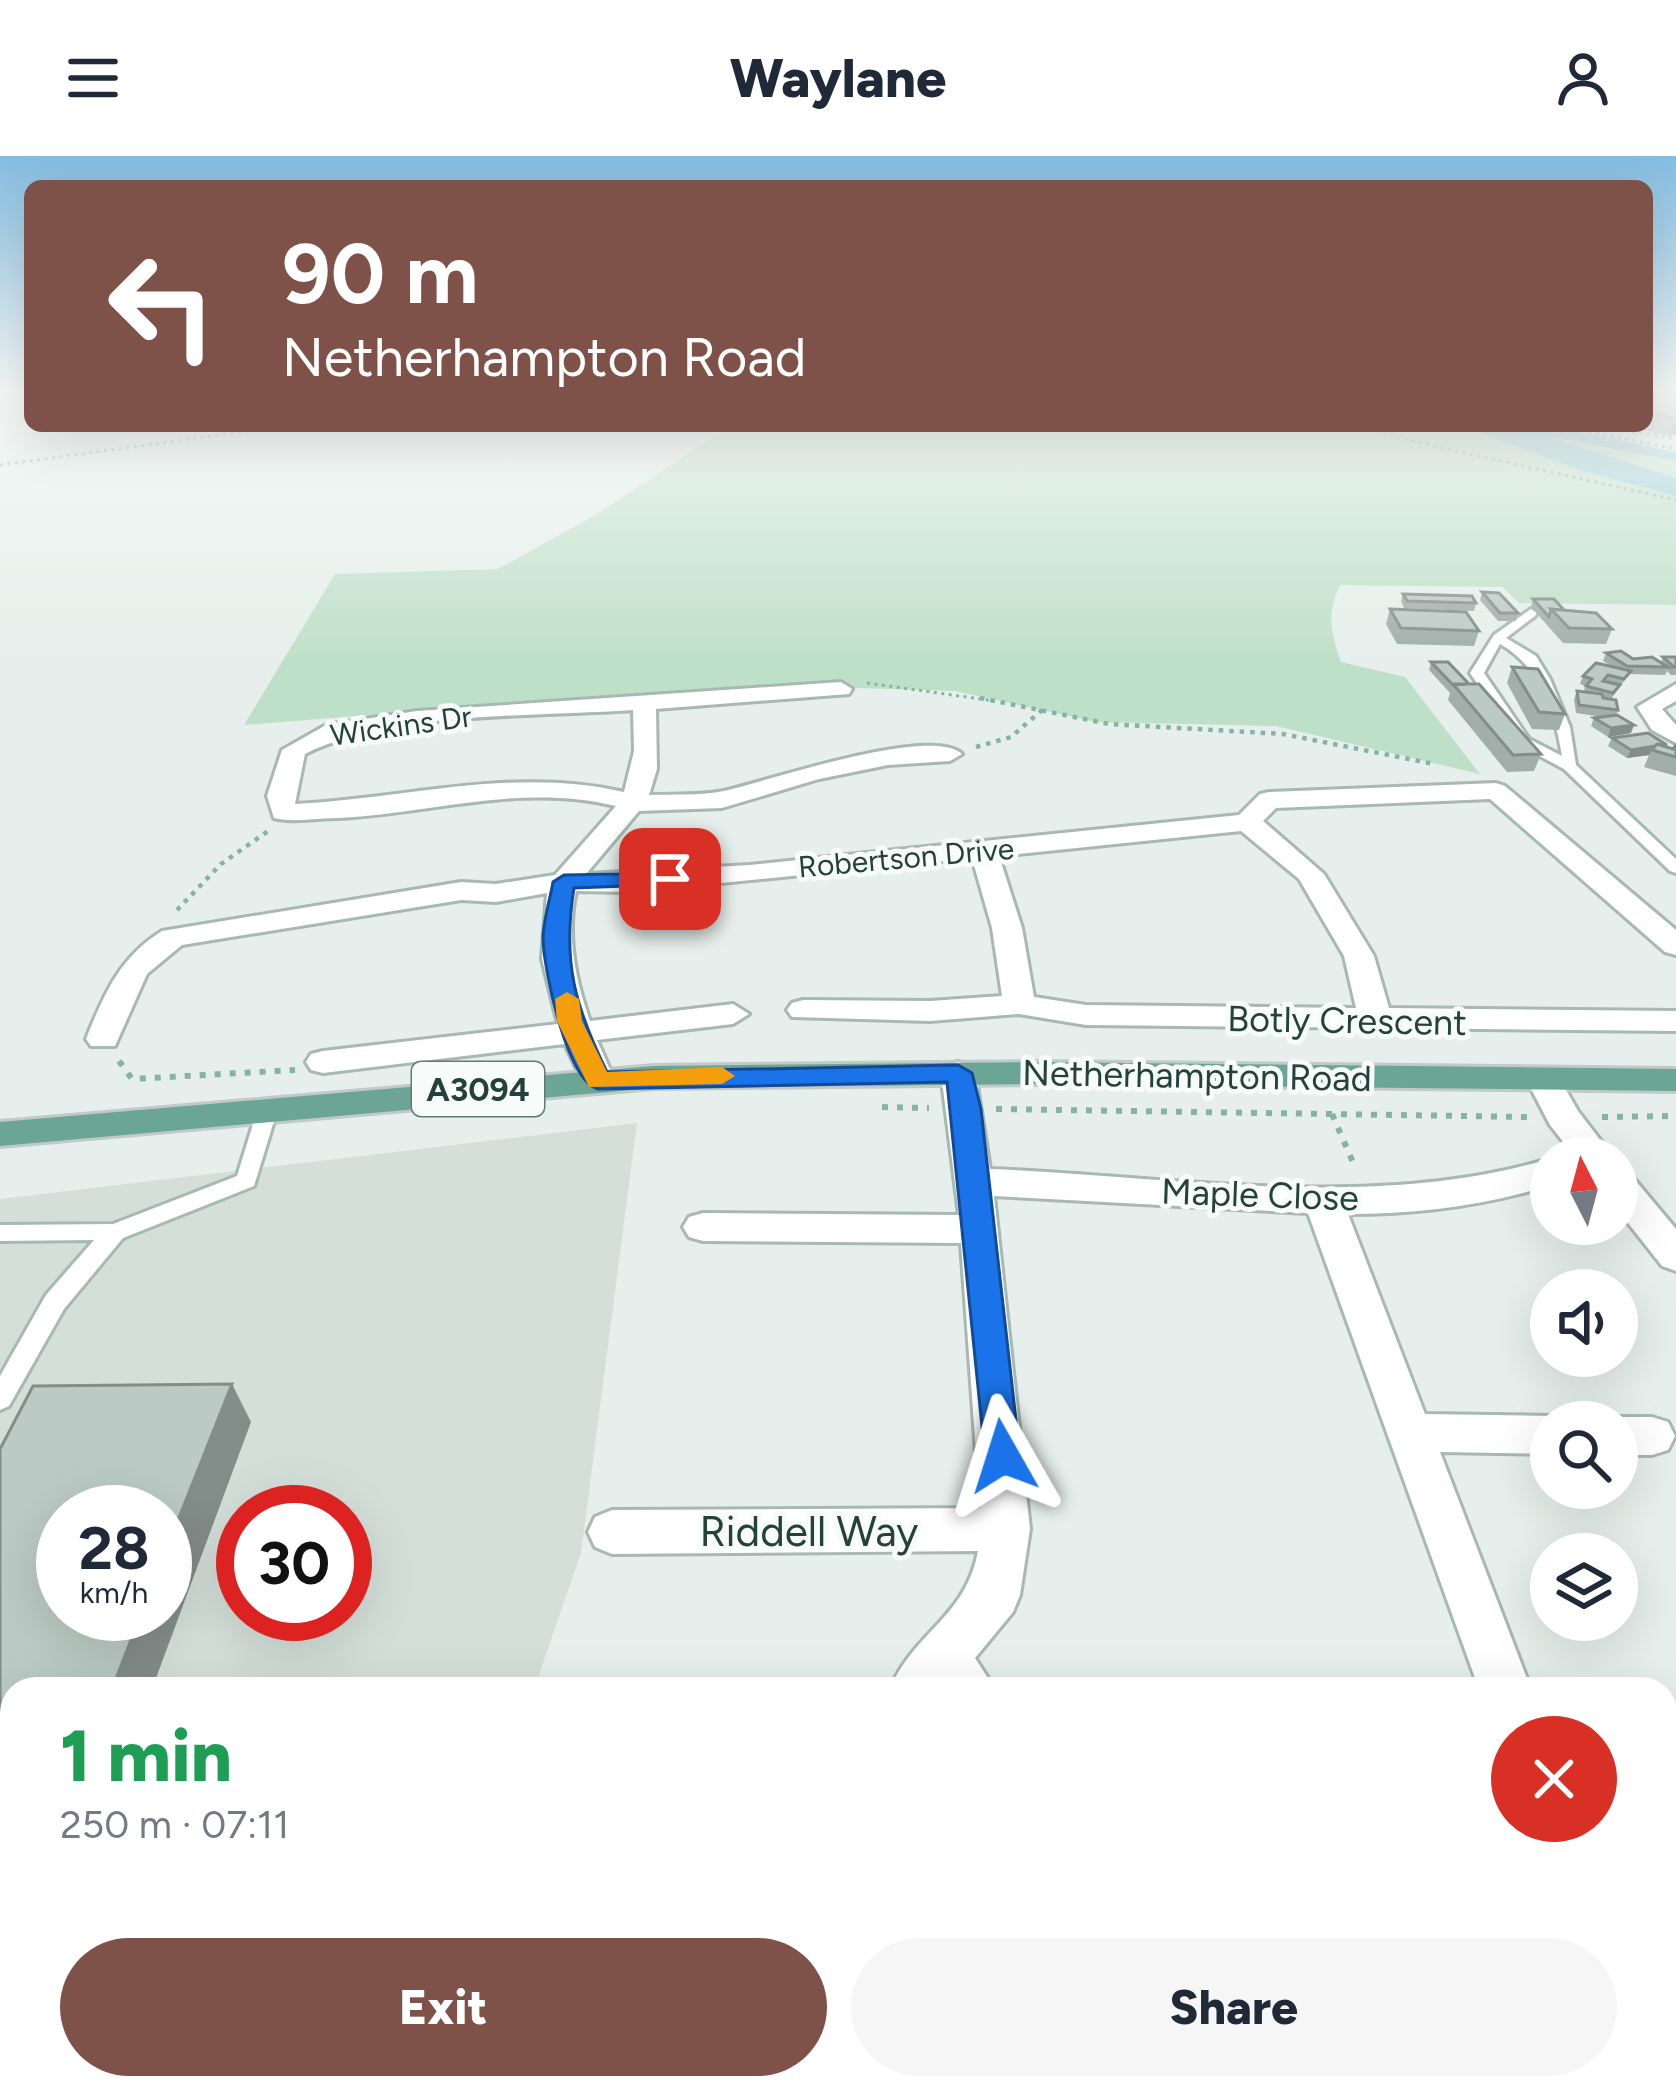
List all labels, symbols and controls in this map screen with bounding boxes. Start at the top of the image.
icon: menu [60,45,126,111]
icon: person [1550,45,1616,111]
text: Waylane [730,46,946,111]
text: 90 m [282,223,478,324]
icon: left [84,228,240,384]
text: Netherhampton Road [282,325,806,390]
street label: Wickins Dr [328,697,474,754]
pin [619,828,721,930]
street label: Robertson Drive [796,830,1015,885]
icon: arrive [637,846,703,912]
street label: Botly Crescent [1227,997,1467,1044]
street label: Netherhampton Road [1022,1051,1372,1100]
road number: A3094 [412,1062,544,1116]
north arrow [1530,1137,1638,1245]
map controls [1530,1137,1638,1641]
street label: Maple Close [1160,1170,1360,1219]
button: sound [1530,1269,1638,1377]
position arrow [940,1393,1066,1519]
button: search [1530,1401,1638,1509]
speed limit sign: 30 [216,1485,372,1641]
street label: Riddell Way [700,1506,918,1557]
text: 28 [78,1512,150,1584]
button: layers [1530,1533,1638,1641]
text: km/h [80,1574,148,1611]
text: 1 min [60,1713,232,1799]
button: close [1491,1716,1617,1842]
text: 250 m · 07:11 [60,1801,289,1848]
button: Exit [60,1938,827,2076]
button: Share [851,1938,1617,2076]

